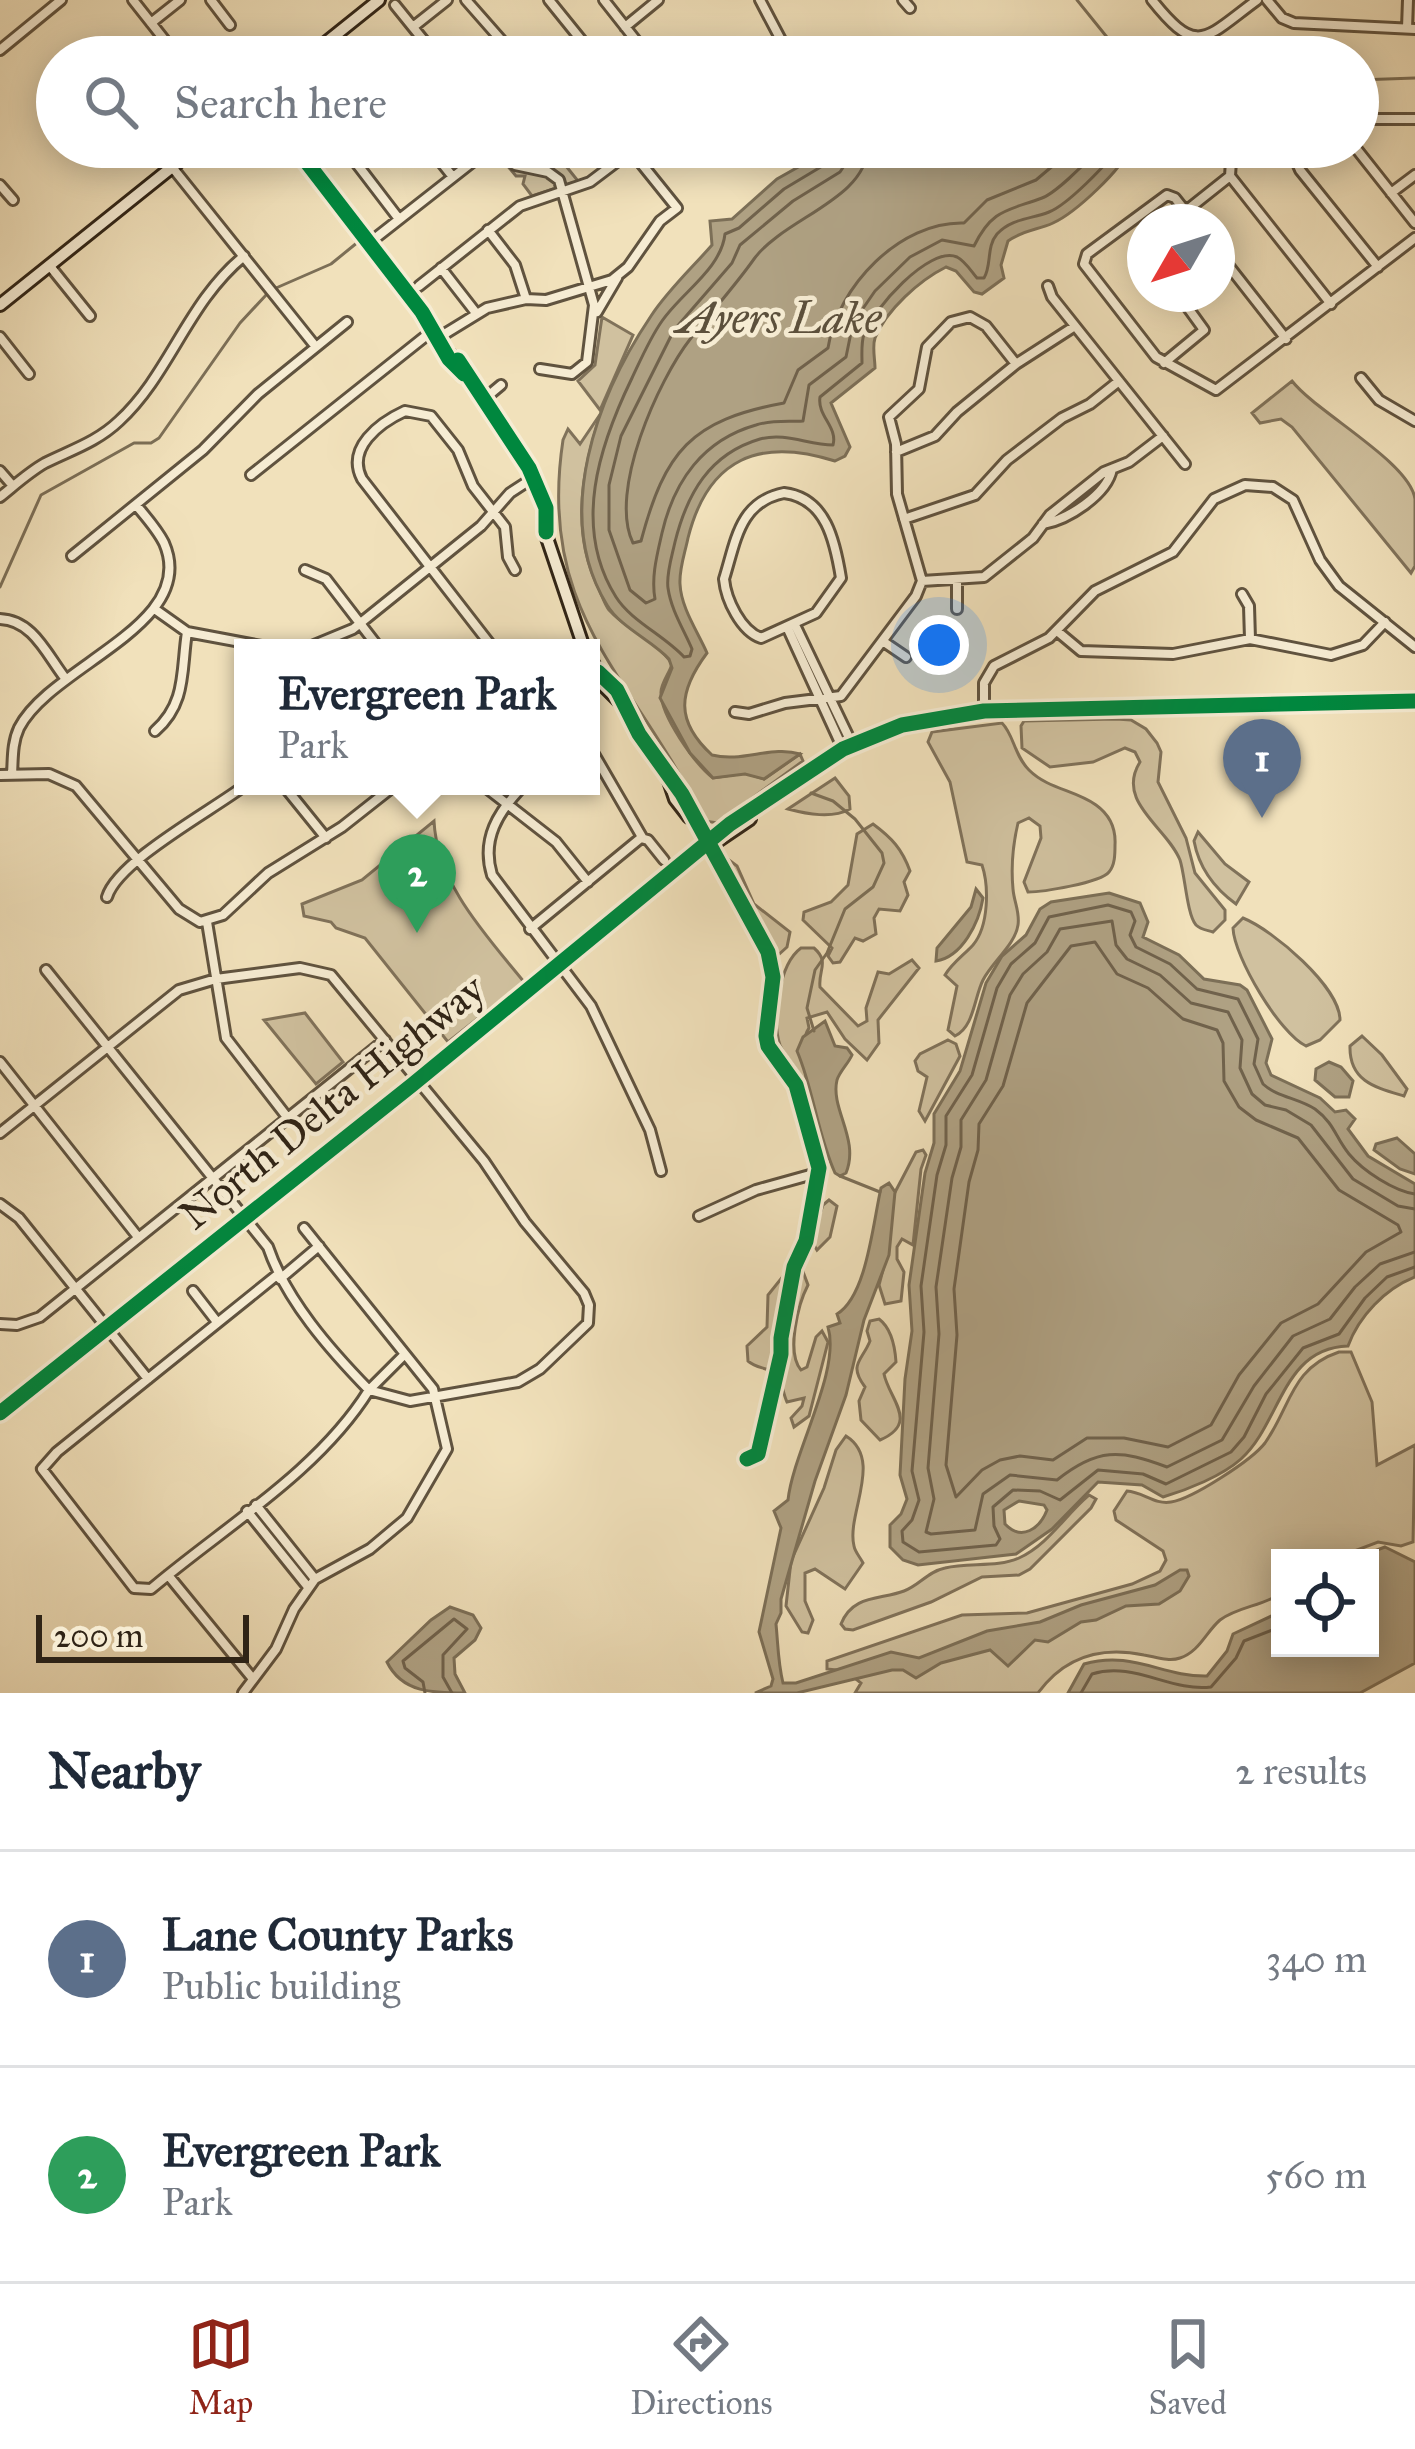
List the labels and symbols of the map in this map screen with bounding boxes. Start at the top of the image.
north arrow [1127,204,1235,312]
water label: Ayers Lake [673,290,882,345]
your location [909,615,969,675]
pin: 1 [1223,719,1301,818]
pin: 2 [378,834,456,933]
street label: North Delta Highway [169,962,496,1241]
scale bar [36,1609,249,1662]

